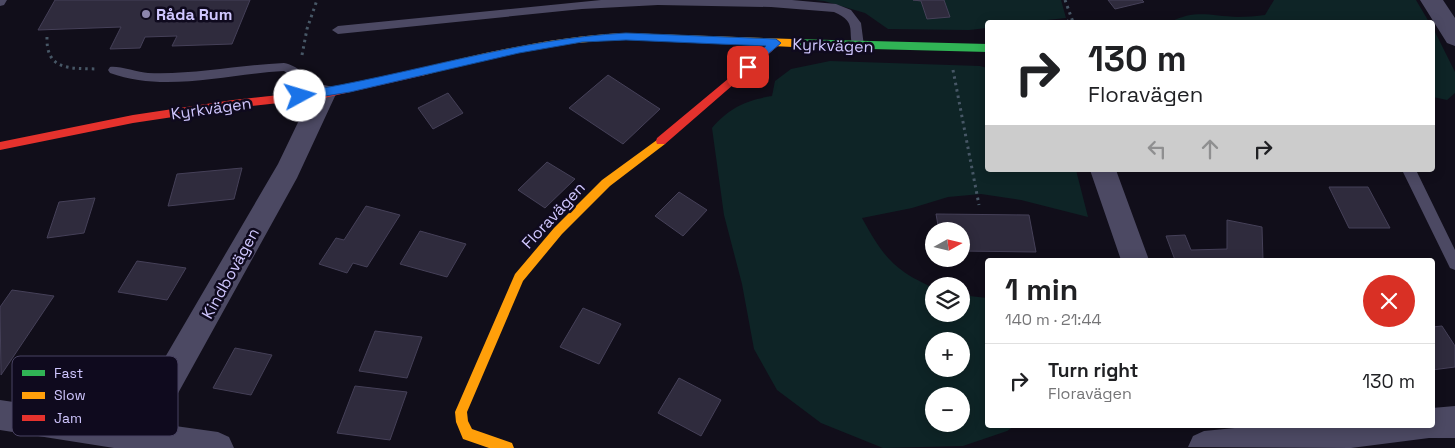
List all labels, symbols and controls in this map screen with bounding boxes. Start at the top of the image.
place label: Råda Rum [156,4,232,25]
marker: Råda Rum [140,8,152,20]
street label: Kyrkvägen [792,34,874,57]
text: 130 m [1088,37,1187,81]
icon: right [1005,40,1070,105]
pin [727,46,769,88]
icon: arrive [734,53,762,81]
position arrow [273,69,325,121]
text: Floravägen [1088,80,1203,108]
street label: Kyrkvägen [170,92,253,125]
icon: left [1143,135,1171,163]
icon: ahead [1196,135,1224,163]
icon: right [1249,135,1277,163]
street label: Floravägen [517,177,590,253]
north arrow [925,222,970,268]
map controls [925,222,970,432]
street label: Kindbovägen [197,224,264,322]
text: 1 min [1005,270,1078,309]
button: close [1363,275,1415,327]
button: layers [925,277,970,322]
text: 140 m · 21:44 [1005,309,1101,330]
button: + [925,332,970,377]
legend [12,356,178,436]
text: Turn right [1048,358,1138,383]
text: Fast [54,364,83,382]
icon: right [1005,367,1033,395]
text: 130 m [1362,369,1415,394]
text: Floravägen [1048,383,1132,404]
text: Slow [54,386,86,404]
button: − [925,387,970,432]
text: Jam [54,409,82,427]

